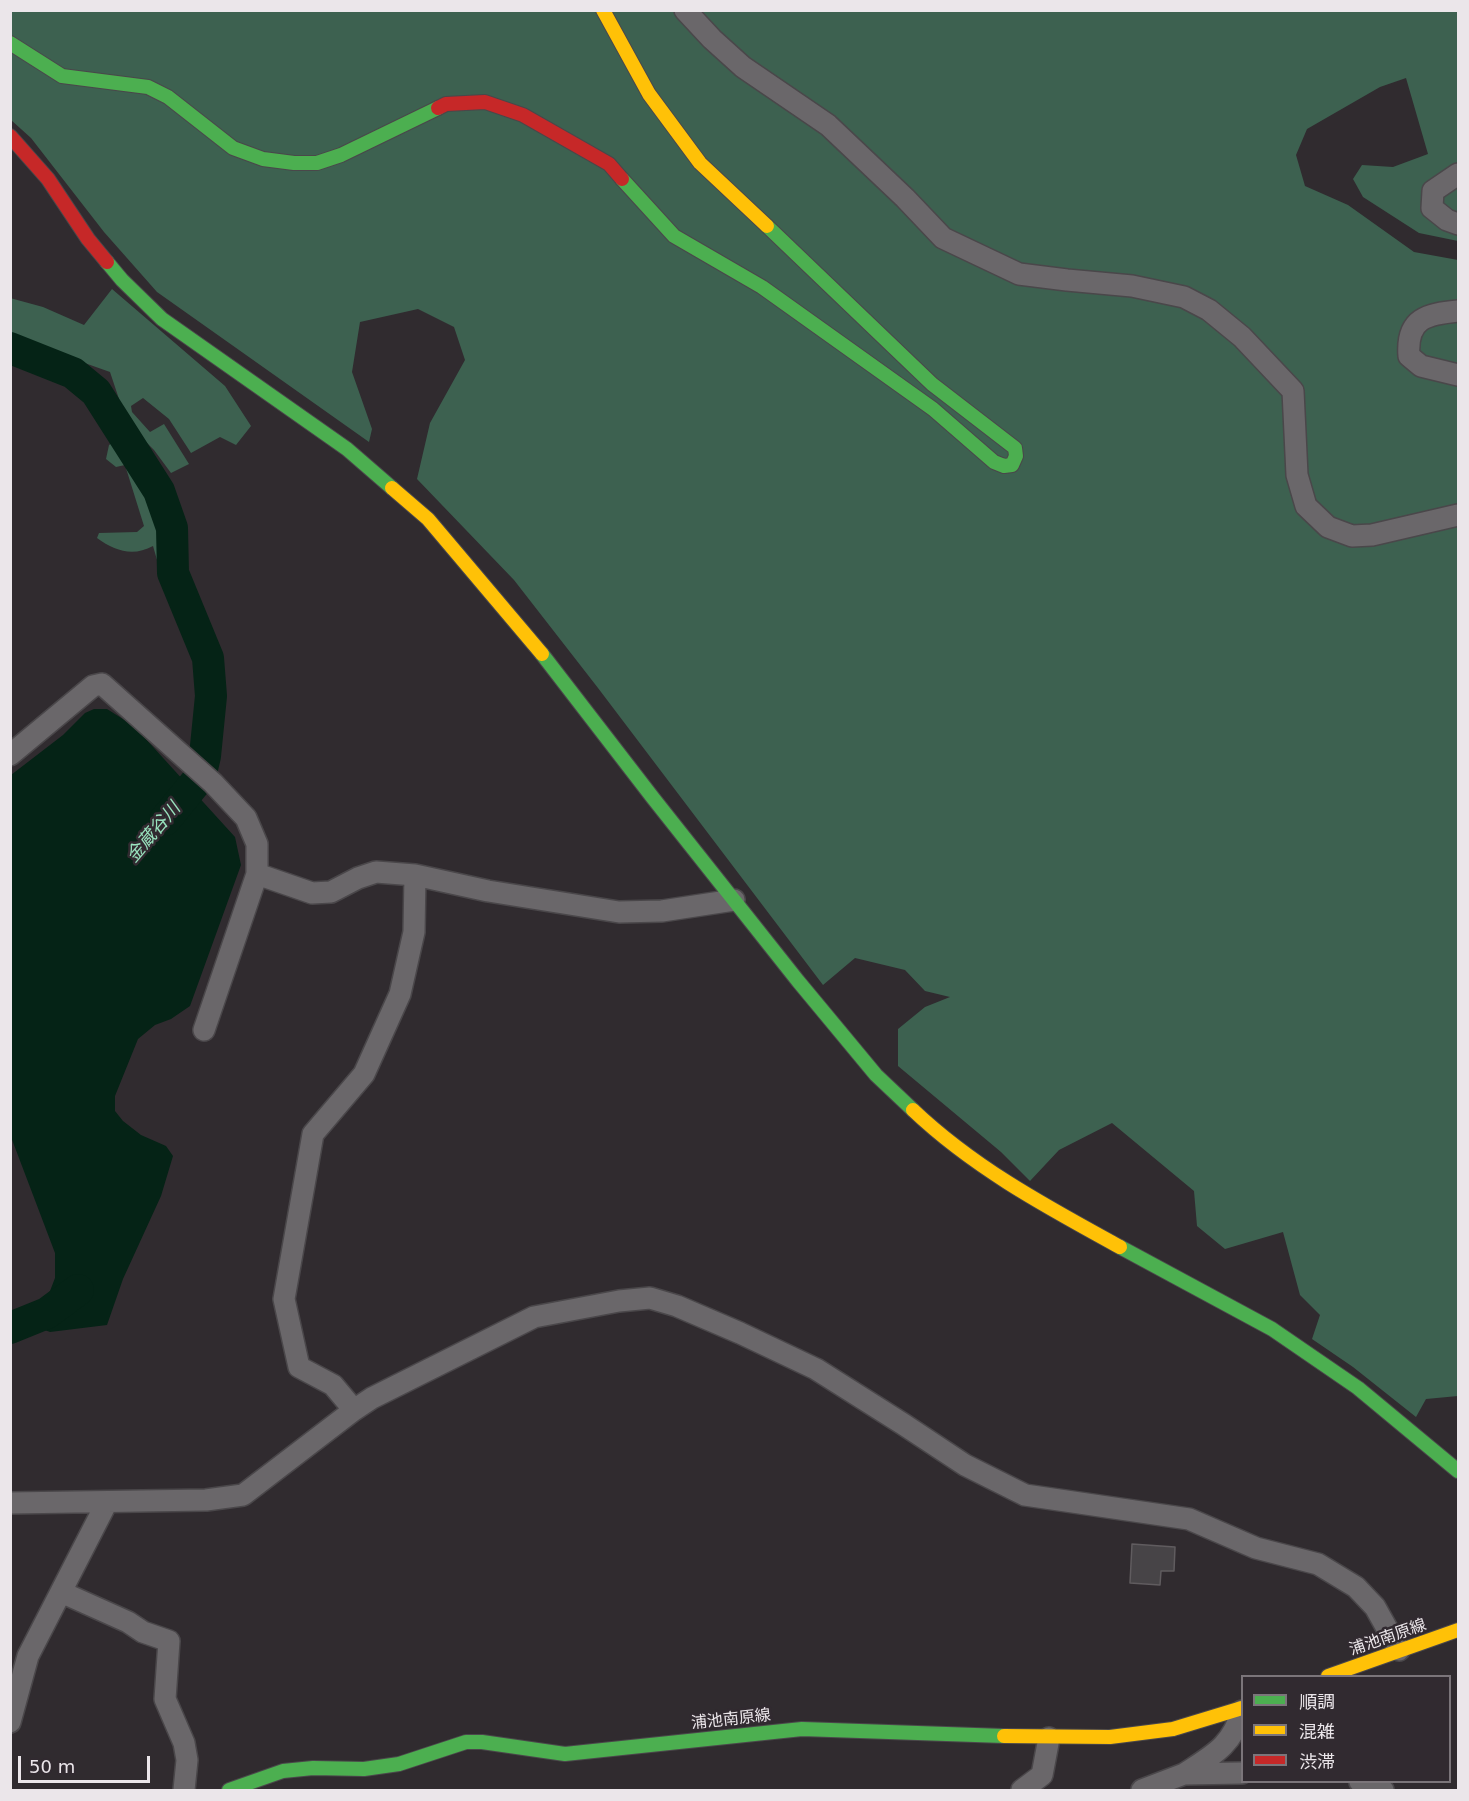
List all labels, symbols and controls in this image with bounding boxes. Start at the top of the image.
water label: 金蔵谷川 [123,798,185,868]
street label: 浦池南原線 [1347,1616,1429,1660]
legend [1241,1675,1451,1783]
text: 順調 [1299,1691,1335,1712]
street label: 浦池南原線 [690,1706,772,1734]
text: 混雑 [1299,1721,1335,1742]
scale bar [21,1744,153,1782]
text: 渋滞 [1299,1751,1335,1772]
text: 50 m [29,1756,75,1777]

